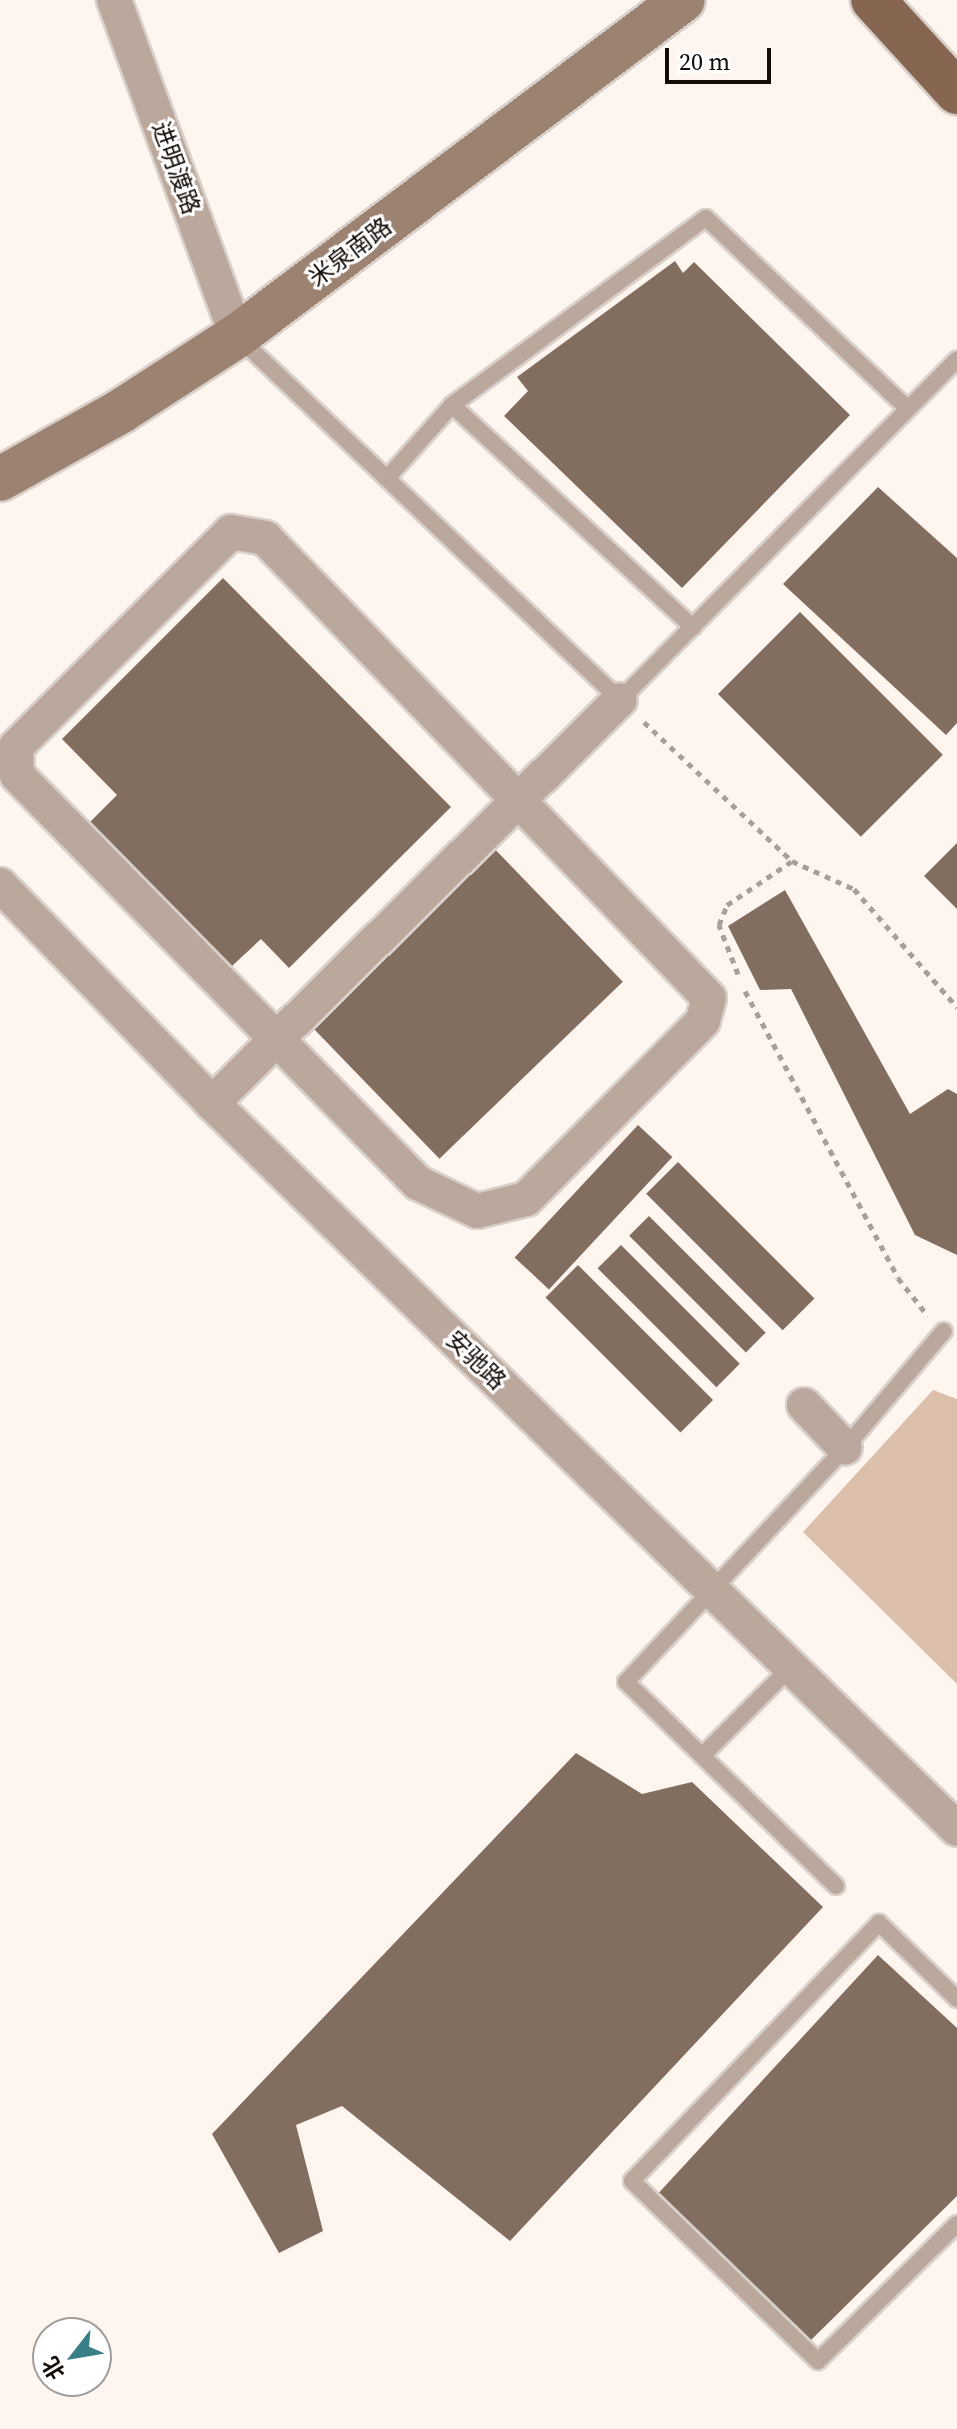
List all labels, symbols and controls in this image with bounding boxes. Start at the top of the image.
scale bar [669,32,775,82]
text: 20 m [679,45,730,78]
street label: 进明渡路 [146,118,206,218]
street label: 米泉南路 [303,212,397,292]
street label: 安驰路 [440,1325,512,1395]
north arrow [32,2317,112,2397]
text: 北 [35,2351,72,2385]

